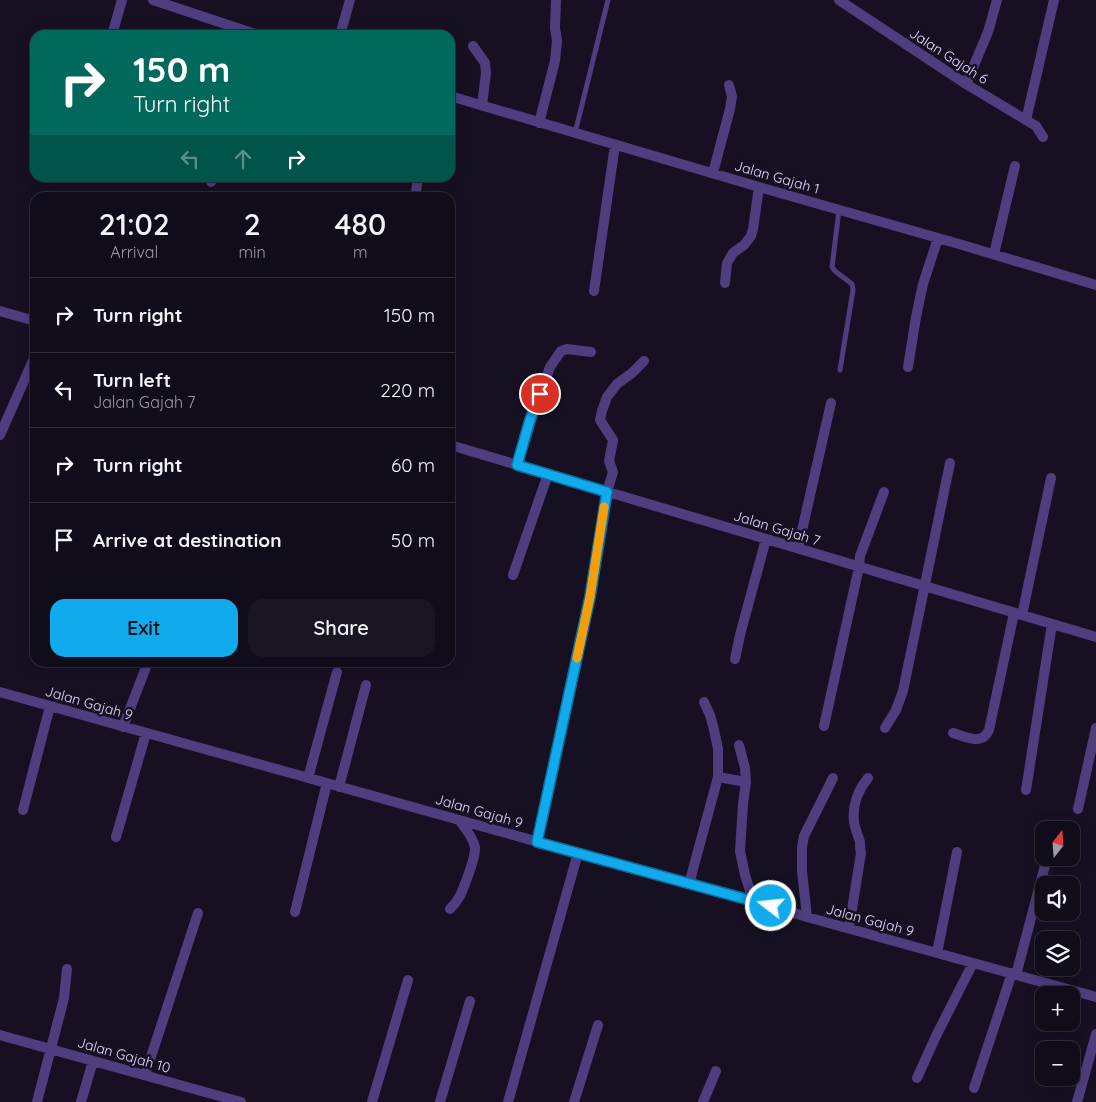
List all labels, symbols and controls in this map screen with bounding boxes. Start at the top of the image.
street label: Jalan Gajah 6 [906,24,992,88]
text: 150 m [133,47,230,91]
icon: right [50,50,115,115]
text: Turn right [133,90,230,118]
icon: left [176,145,204,173]
icon: ahead [229,145,257,173]
icon: right [282,145,310,173]
street label: Jalan Gajah 1 [732,156,822,198]
text: 21:02 [99,205,170,243]
text: 2 [244,205,261,243]
text: 480 [335,205,386,243]
text: Arrival [110,242,158,262]
text: min [238,242,266,262]
text: m [353,242,368,262]
icon: right [50,301,78,329]
text: Turn right [93,303,182,327]
text: 150 m [384,303,435,327]
text: Turn left [93,368,171,392]
pin [519,373,561,415]
icon: left [50,376,78,404]
text: 220 m [380,378,435,402]
icon: arrive [526,380,554,408]
text: Jalan Gajah 7 [93,392,196,412]
icon: right [50,451,78,479]
text: Turn right [93,453,182,477]
text: 60 m [391,453,435,477]
street label: Jalan Gajah 7 [731,506,823,550]
icon: arrive [50,526,78,554]
text: Arrive at destination [93,528,282,552]
text: 50 m [391,528,435,552]
button: Exit [50,599,238,657]
button: Share [248,599,435,657]
street label: Jalan Gajah 9 [43,682,135,724]
street label: Jalan Gajah 9 [433,790,525,832]
north arrow [1035,821,1080,866]
map controls [1035,821,1080,1086]
button: sound [1035,876,1080,921]
position arrow [744,879,796,931]
street label: Jalan Gajah 9 [824,900,916,940]
button: layers [1035,931,1080,976]
button: + [1035,986,1080,1031]
street label: Jalan Gajah 10 [75,1033,173,1077]
button: − [1035,1041,1080,1086]

